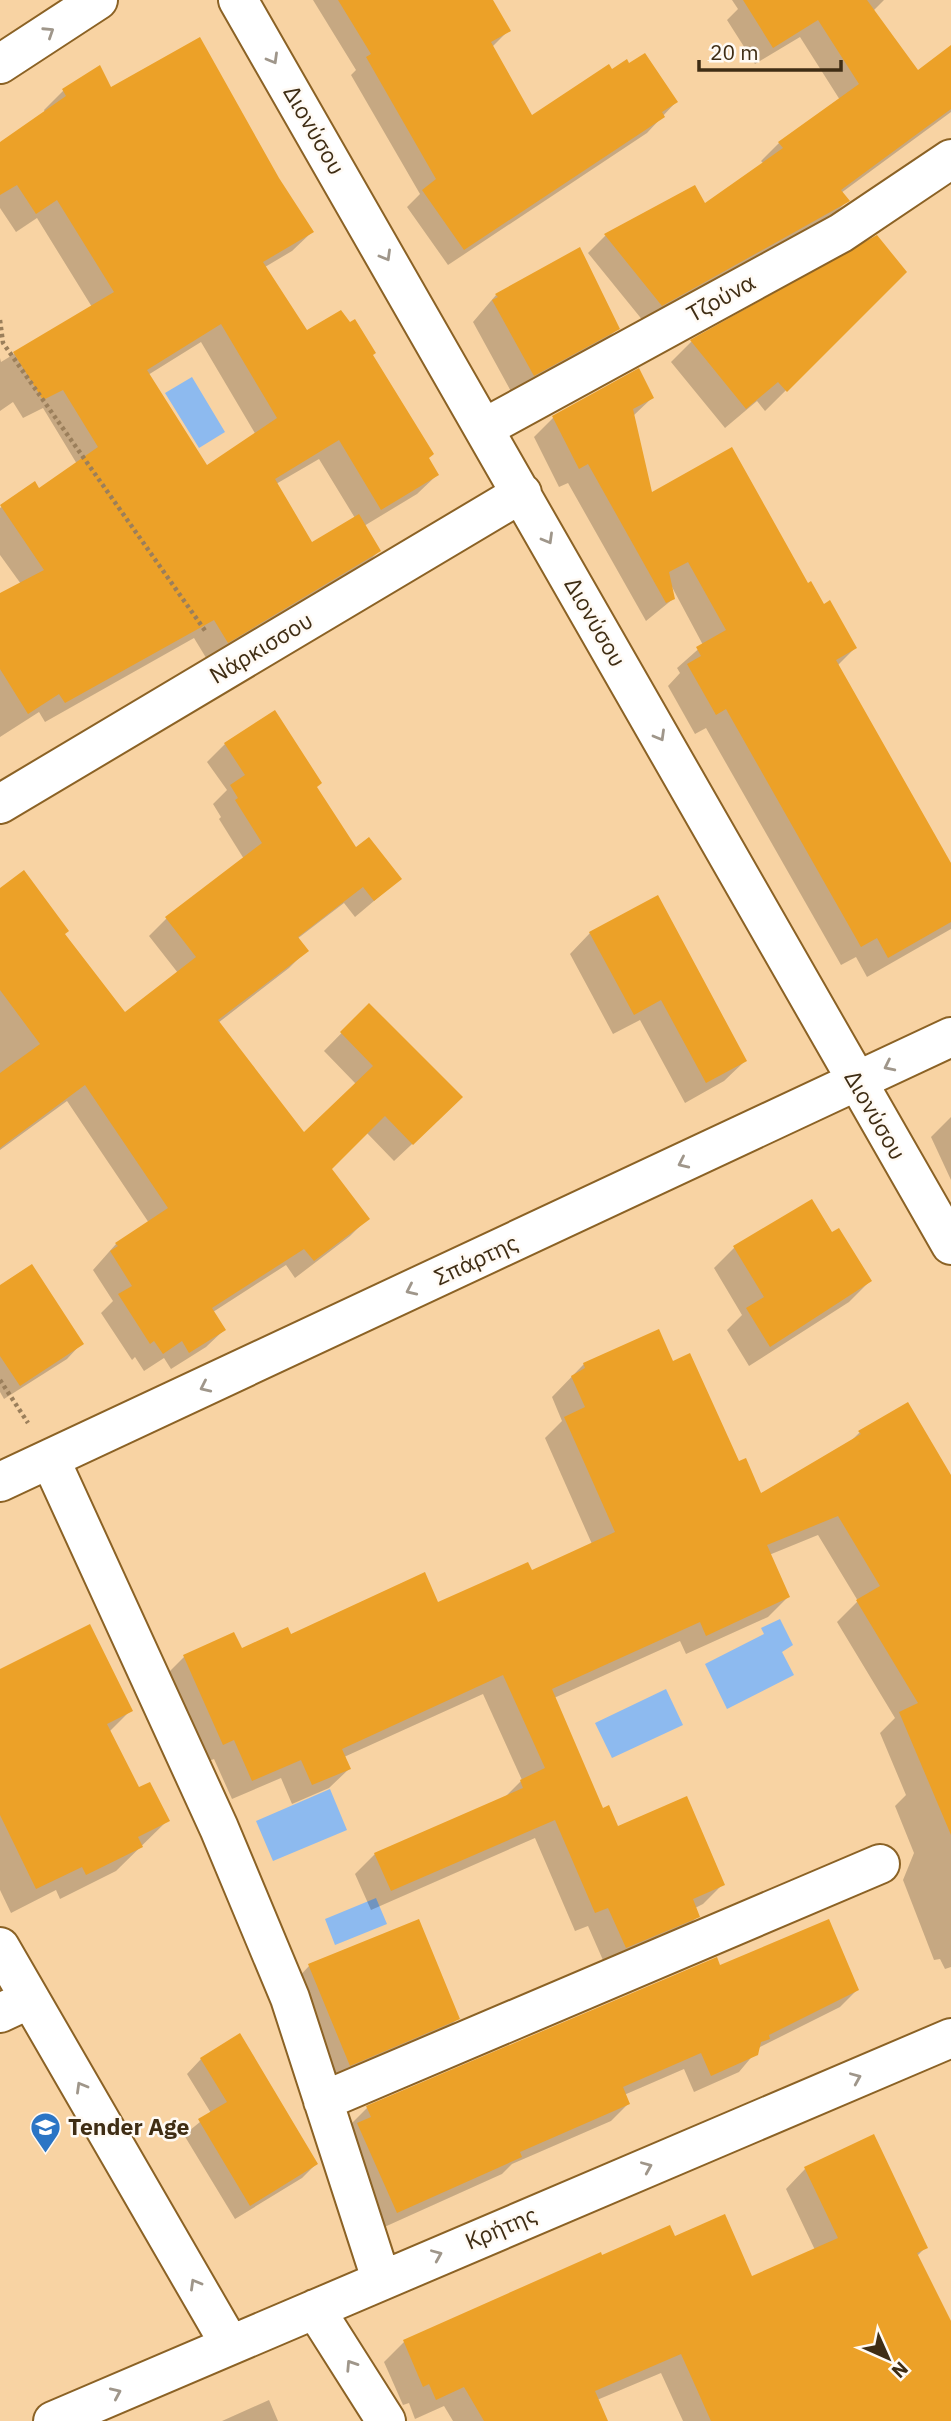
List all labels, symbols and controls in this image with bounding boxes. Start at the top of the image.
one-way arrow [41,27,54,40]
scale bar [699,28,841,72]
text: 20 m [710,38,759,66]
one-way arrow [264,51,277,64]
street label: Διονύσου [277,79,353,180]
one-way arrow [378,248,391,261]
street label: Τζούνα [681,266,760,328]
one-way arrow [540,531,553,544]
street label: Διονύσου [558,571,634,672]
street label: Νάρκισσου [203,605,318,690]
one-way arrow [652,729,665,742]
one-way arrow [884,1058,896,1072]
street label: Διονύσου [838,1064,914,1165]
one-way arrow [678,1155,691,1169]
street label: Σπάρτης [429,1227,522,1292]
one-way arrow [406,1282,418,1296]
one-way arrow [200,1379,212,1393]
one-way arrow [849,2072,861,2086]
one-way arrow [76,2082,89,2095]
school or university icon: Tender Age [28,2110,62,2154]
place label: Tender Age [68,2111,190,2141]
one-way arrow [640,2161,652,2175]
street label: Κρήτης [460,2199,541,2256]
one-way arrow [430,2249,442,2263]
one-way arrow [190,2279,203,2292]
north arrow [853,2323,923,2393]
text: N [887,2357,913,2383]
one-way arrow [346,2360,359,2373]
one-way arrow [109,2388,121,2402]

